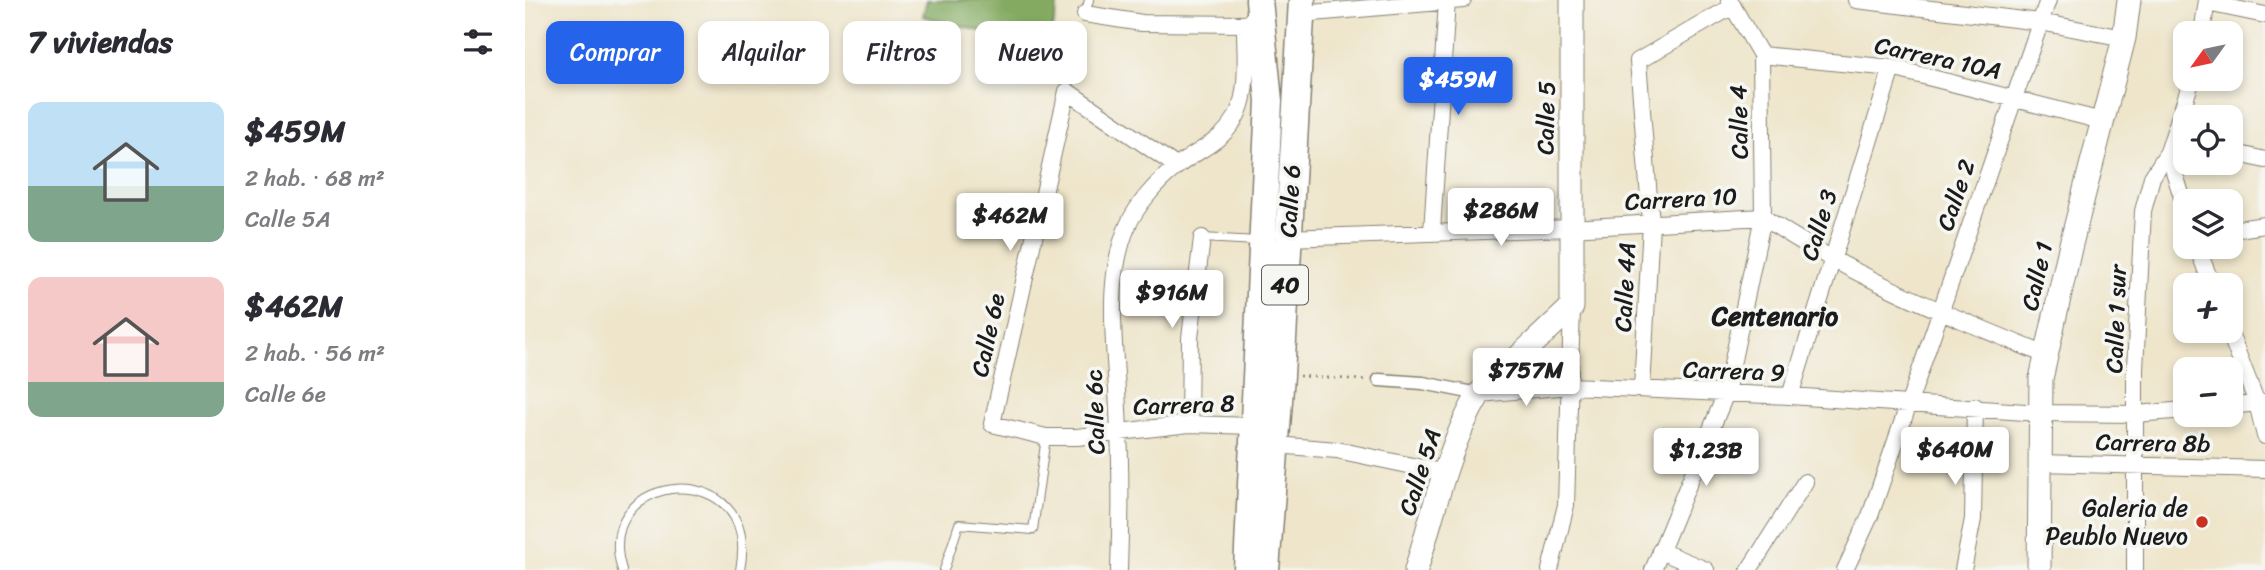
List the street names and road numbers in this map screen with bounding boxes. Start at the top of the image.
street label: Carrera 10A [1871,24,2005,92]
street label: Calle 5 [1524,81,1568,155]
street label: Calle 4 [1717,84,1761,160]
street label: Calle 2 [1924,153,1988,236]
street label: Calle 6 [1267,163,1313,239]
street label: Carrera 10 [1624,175,1738,223]
street label: Calle 3 [1788,184,1850,266]
street label: Calle 1 [2009,237,2065,315]
street label: Calle 4A [1602,241,1648,333]
street label: Calle 1 sur [2093,262,2139,374]
road number: 40 [1262,266,1308,304]
street label: Calle 6e [959,289,1017,381]
street label: Carrera 9 [1682,348,1786,394]
street label: Calle 6c [1073,369,1117,455]
street label: Carrera 8 [1132,382,1236,428]
street label: Carrera 8b [2095,421,2211,465]
street label: Calle 5A [1386,423,1454,521]

